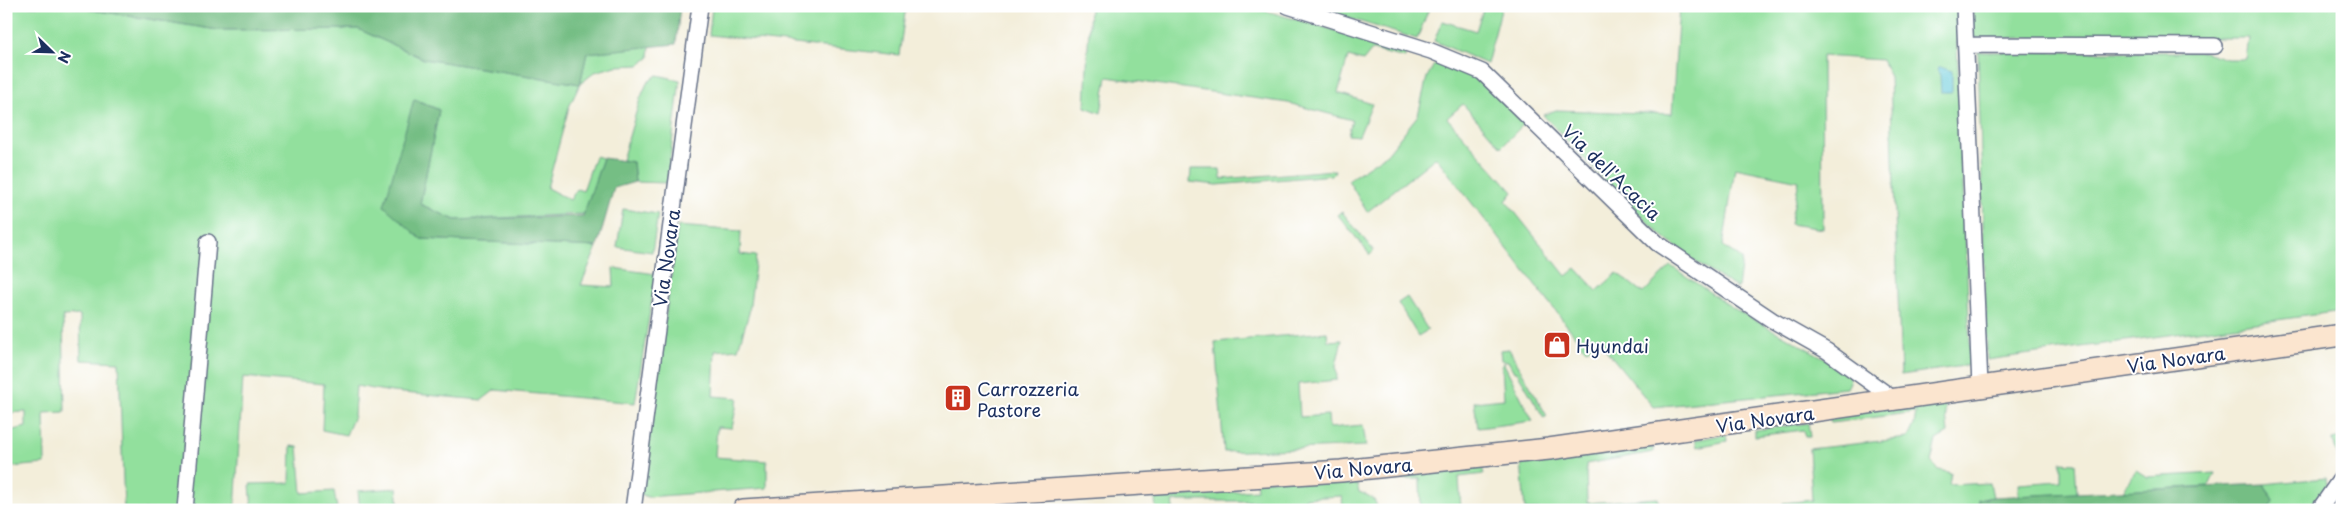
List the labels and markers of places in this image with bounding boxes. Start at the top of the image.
shop icon: Hyundai [1542,330,1572,360]
place label: Hyundai [1576,332,1649,359]
place label: Carrozzeria Pastore [977,375,1080,423]
building icon: Carrozzeria Pastore [943,383,973,413]

